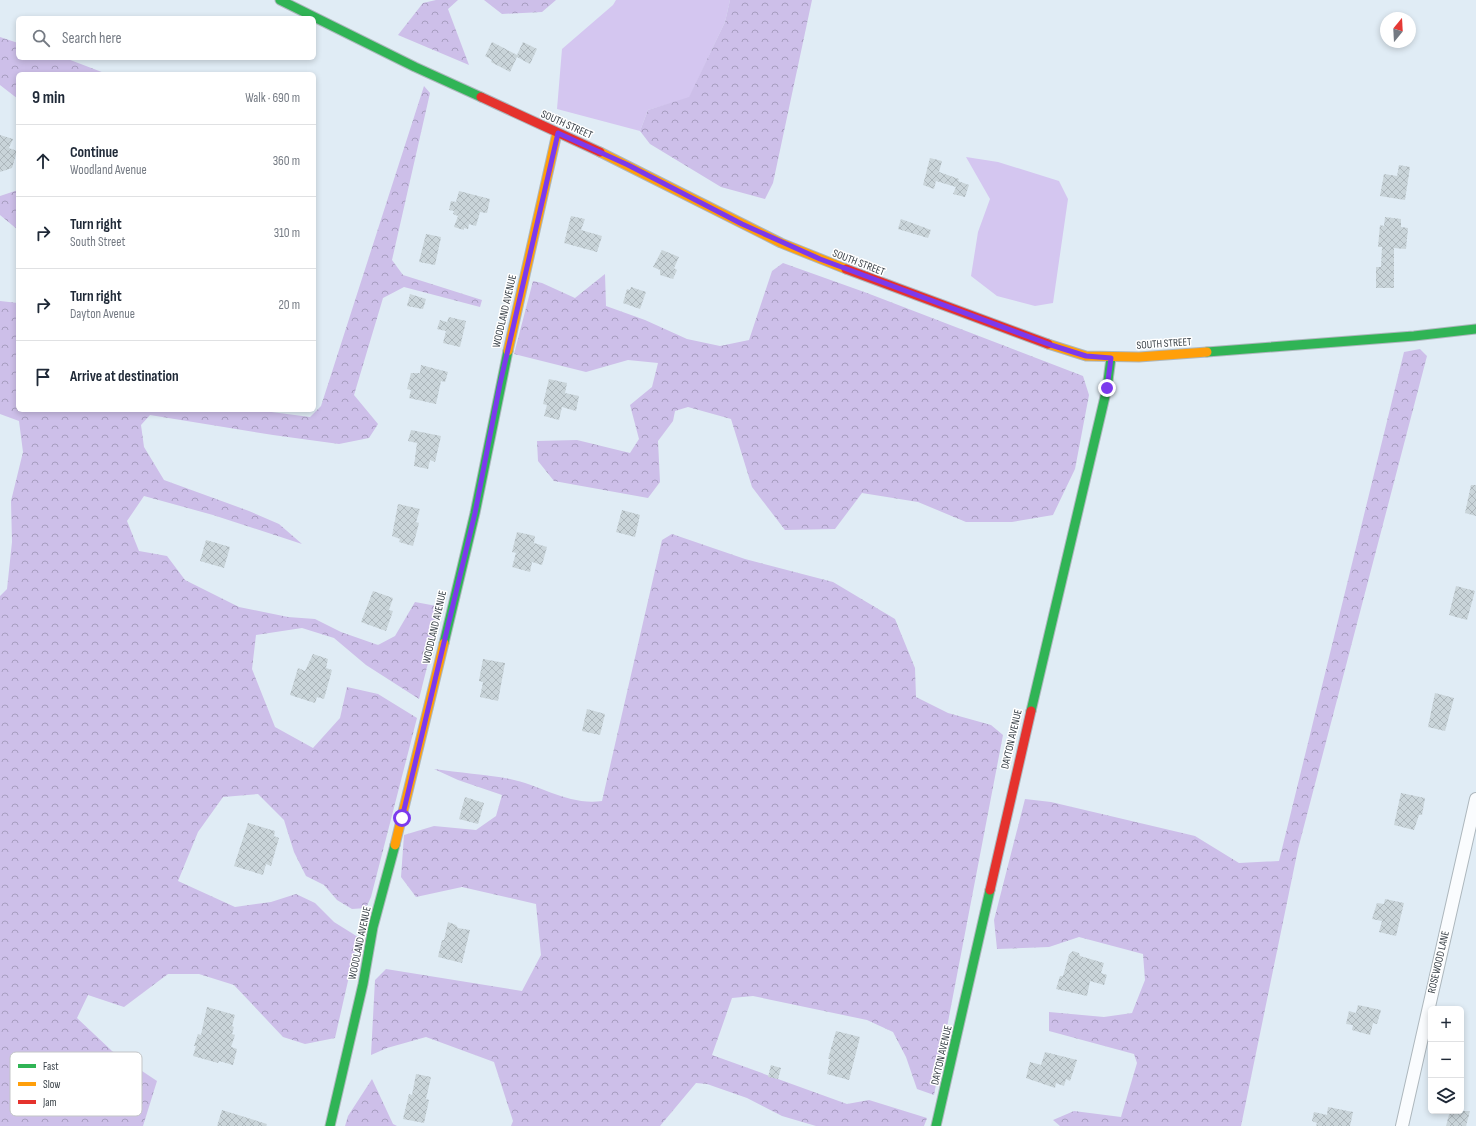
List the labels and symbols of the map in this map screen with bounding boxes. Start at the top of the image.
north arrow [1380,12,1416,48]
street label: SOUTH STREET [539,107,595,142]
street label: SOUTH STREET [831,247,887,279]
street label: WOODLAND AVENUE [490,273,519,349]
street label: SOUTH STREET [1136,335,1192,352]
route end [1098,379,1116,397]
street label: WOODLAND AVENUE [420,589,449,665]
street label: DAYTON AVENUE [998,708,1025,770]
route start [393,809,411,827]
street label: WOODLAND AVENUE [345,905,374,981]
street label: ROSEWOOD LANE [1425,930,1452,995]
street label: DAYTON AVENUE [928,1024,955,1086]
legend [10,1052,142,1116]
text: Fast [43,1060,59,1073]
text: Slow [43,1078,60,1091]
text: Jam [42,1096,57,1109]

